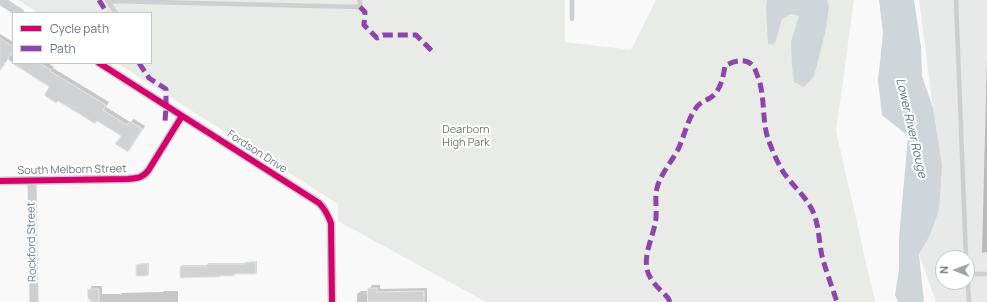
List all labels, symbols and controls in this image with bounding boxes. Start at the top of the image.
legend [12,12,152,64]
text: Cycle path [50,20,109,37]
text: Path [50,40,76,57]
water label: Lower River Rouge [893,77,929,179]
park label: Dearborn High Park [442,123,490,149]
street label: Fordson Drive [224,128,290,176]
street label: South Melborn Street [17,162,127,178]
street label: Rockford Street [25,202,39,282]
north arrow [935,250,975,290]
text: N [936,266,951,274]

